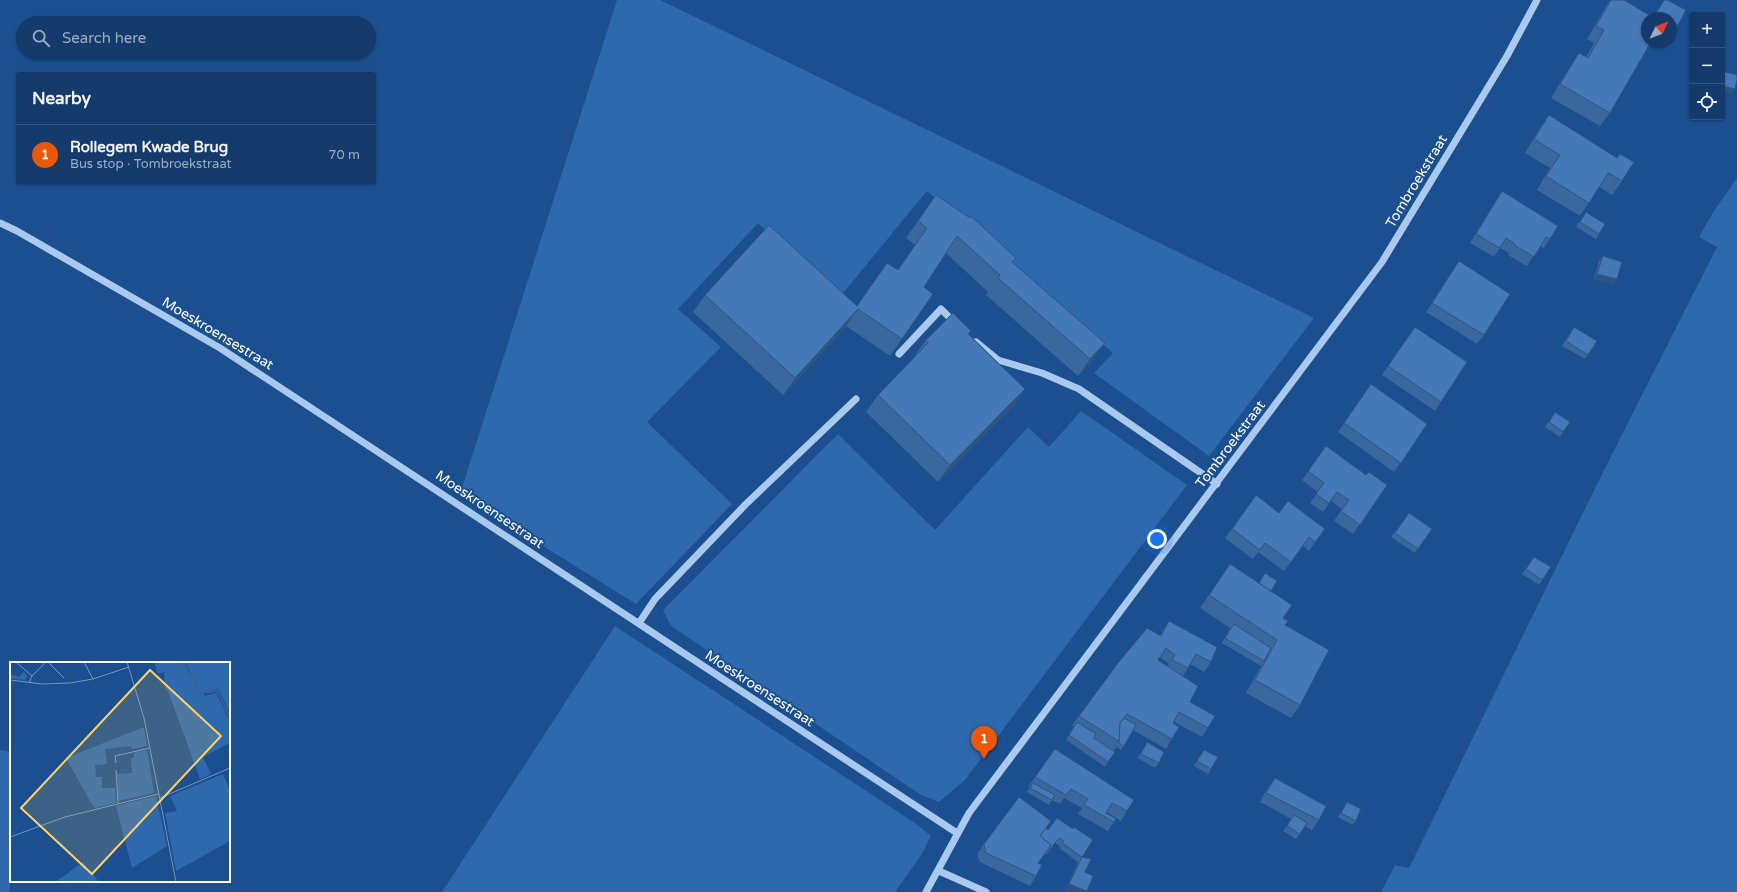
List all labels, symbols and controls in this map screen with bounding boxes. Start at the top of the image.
north arrow [1641,12,1677,48]
map controls [1689,12,1725,120]
button: + [1689,12,1725,48]
search box [16,16,376,60]
icon: search [30,27,52,49]
text: Search here [62,29,146,47]
button: − [1689,48,1725,84]
button: locate [1689,84,1725,120]
text: Nearby [32,88,91,109]
street label: Tombroekstraat [1382,131,1451,231]
text: Rollegem Kwade Brug [70,138,228,156]
text: 1 [41,147,49,163]
text: 70 m [328,147,360,163]
text: Bus stop · Tombroekstraat [70,156,232,172]
street label: Moeskroensestraat [159,293,277,374]
street label: Tombroekstraat [1192,397,1269,491]
street label: Moeskroensestraat [432,467,548,552]
your location [1147,529,1167,549]
street label: Moeskroensestraat [702,647,818,731]
inset map [10,662,230,882]
pin: 1 [971,726,997,759]

